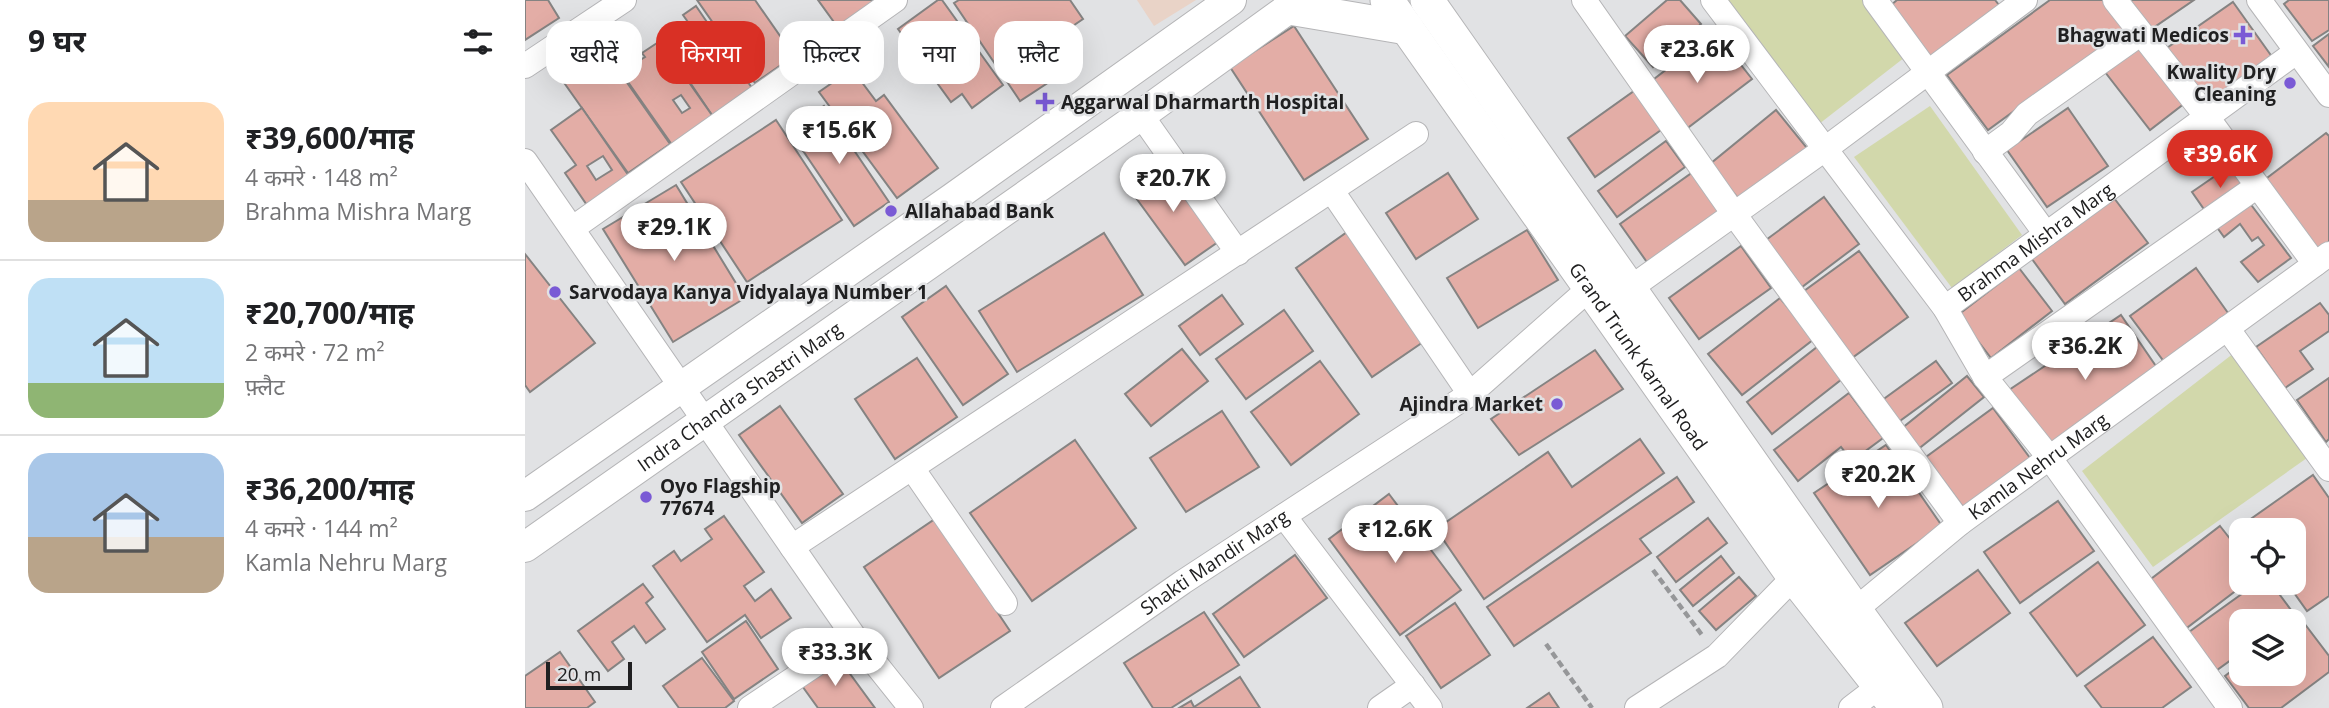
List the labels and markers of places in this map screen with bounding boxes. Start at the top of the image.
place label: Bhagwati Medicos [2057,22,2229,48]
pin: ₹23.6K [1640,25,1754,85]
marker: Bhagwati Medicos [2235,27,2251,43]
place label: Kwality Dry Cleaning [2167,59,2276,107]
marker: Kwality Dry Cleaning [2282,75,2298,91]
place label: Aggarwal Dharmarth Hospital [1061,89,1344,115]
marker: Aggarwal Dharmarth Hospital [1035,92,1055,112]
pin: ₹15.6K [782,106,896,166]
pin: ₹39.6K [2163,130,2277,190]
pin: ₹20.7K [1116,154,1230,214]
place label: Allahabad Bank [905,198,1054,224]
marker: Allahabad Bank [883,203,899,219]
pin: ₹29.1K [617,204,731,263]
place label: Sarvodaya Kanya Vidyalaya Number 1 [569,279,928,305]
marker: Sarvodaya Kanya Vidyalaya Number 1 [547,284,563,300]
pin: ₹36.2K [2028,322,2142,382]
place label: Ajindra Market [1399,391,1543,417]
marker: Ajindra Market [1549,396,1565,412]
pin: ₹20.2K [1821,450,1935,510]
place label: Oyo Flagship 77674 [660,473,781,521]
marker: Oyo Flagship 77674 [638,489,654,505]
pin: ₹12.6K [1338,505,1452,565]
pin: ₹33.3K [778,628,892,688]

